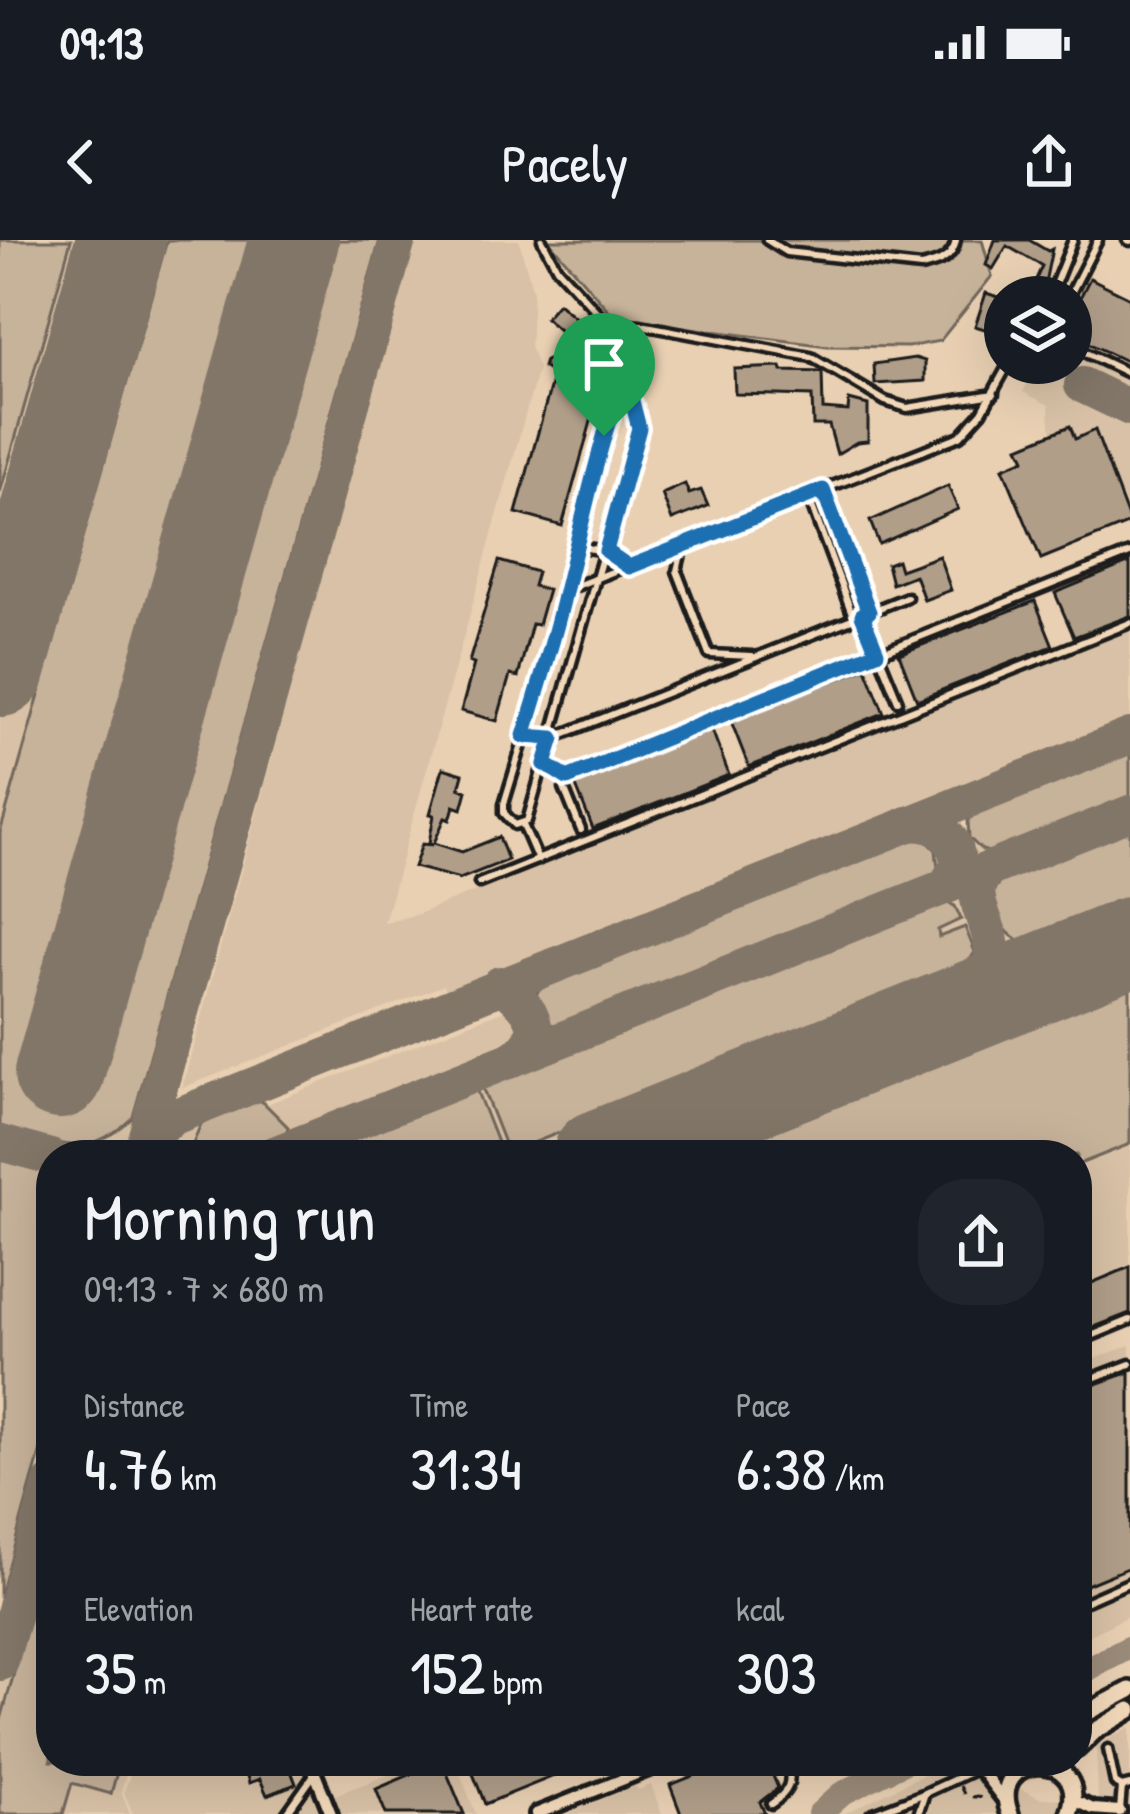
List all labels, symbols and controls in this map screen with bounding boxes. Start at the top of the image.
text: 09:13 [60,12,144,73]
text: Pacely [502,126,628,199]
icon: back [48,129,114,195]
icon: share [1016,129,1082,195]
map controls [984,276,1092,384]
button: layers [984,276,1092,384]
pin [553,313,655,436]
icon: arrive [571,331,637,397]
text: Morning run [84,1171,376,1261]
button: share [918,1179,1044,1305]
text: 09:13 · 7 × 680 m [84,1261,324,1314]
text: Distance [84,1383,185,1427]
text: Time [410,1383,468,1427]
text: Pace [736,1383,791,1427]
text: 4.76 [84,1427,173,1509]
text: 31:34 [410,1427,522,1509]
text: 6:38 [736,1427,827,1509]
text: km [173,1456,217,1500]
text: /km [827,1456,884,1500]
text: Elevation [84,1587,194,1631]
text: Heart rate [410,1587,533,1631]
text: kcal [736,1587,784,1631]
text: 35 [84,1631,136,1713]
text: 152 [410,1631,485,1713]
text: 303 [736,1631,817,1713]
text: m [136,1660,166,1704]
text: bpm [485,1660,543,1704]

